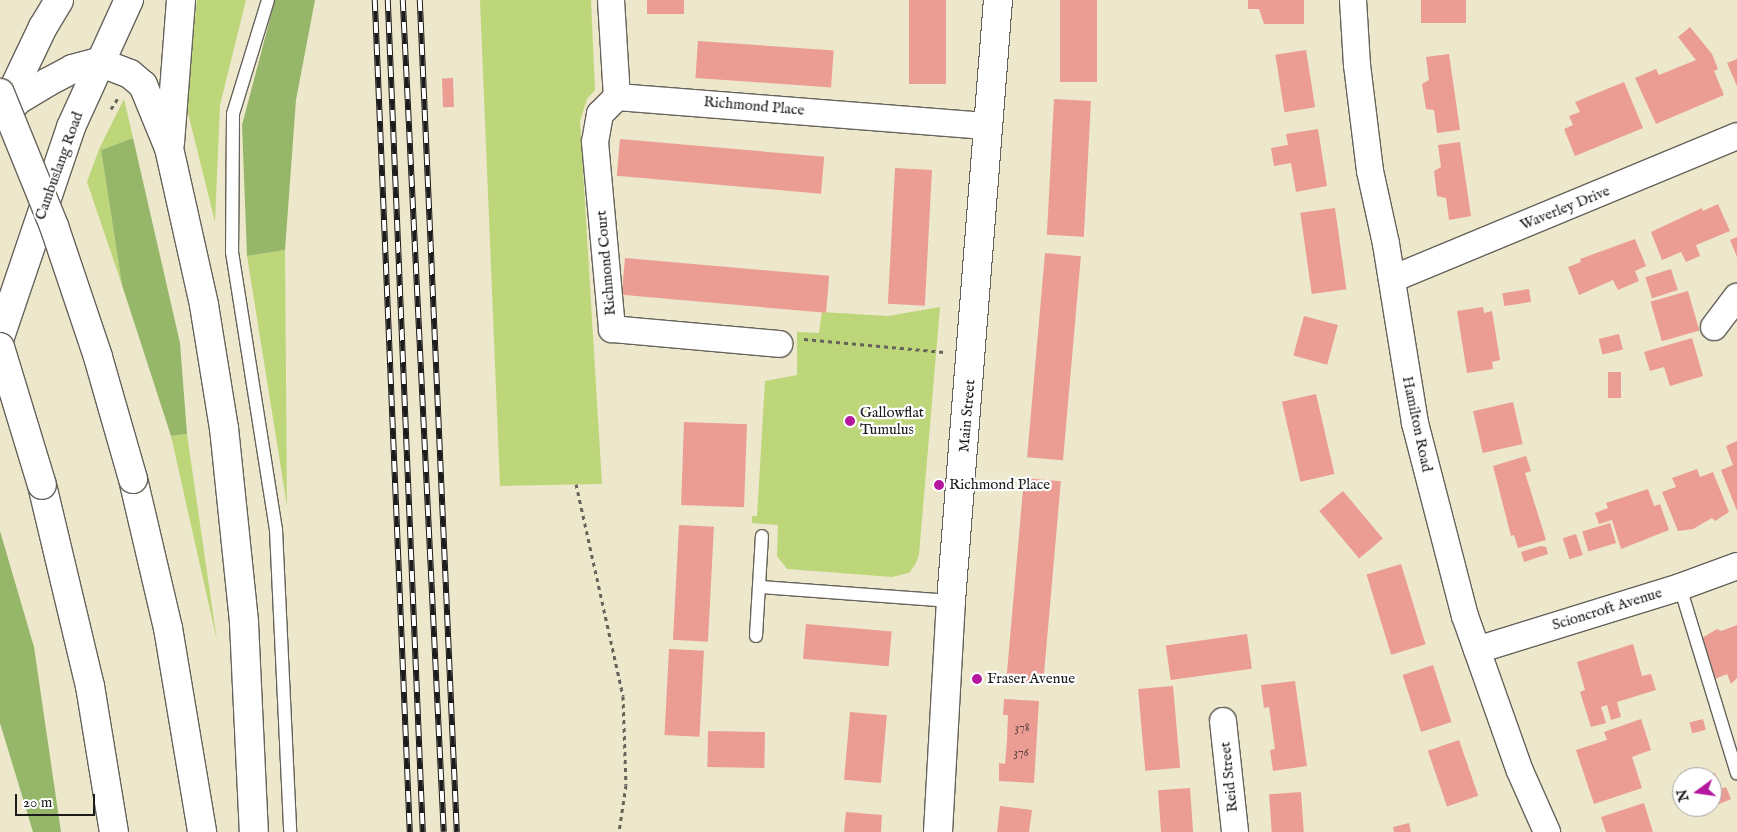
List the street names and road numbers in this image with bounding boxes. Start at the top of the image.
street label: Richmond Place [703,93,805,119]
street label: Cambuslang Road [31,110,87,222]
street label: Waverley Drive [1518,182,1612,234]
street label: Richmond Court [592,210,620,316]
street label: Hamilton Road [1398,375,1436,473]
street label: Main Street [955,379,979,453]
street label: Scioncroft Avenue [1550,584,1664,634]
street label: Reid Street [1216,741,1242,813]

